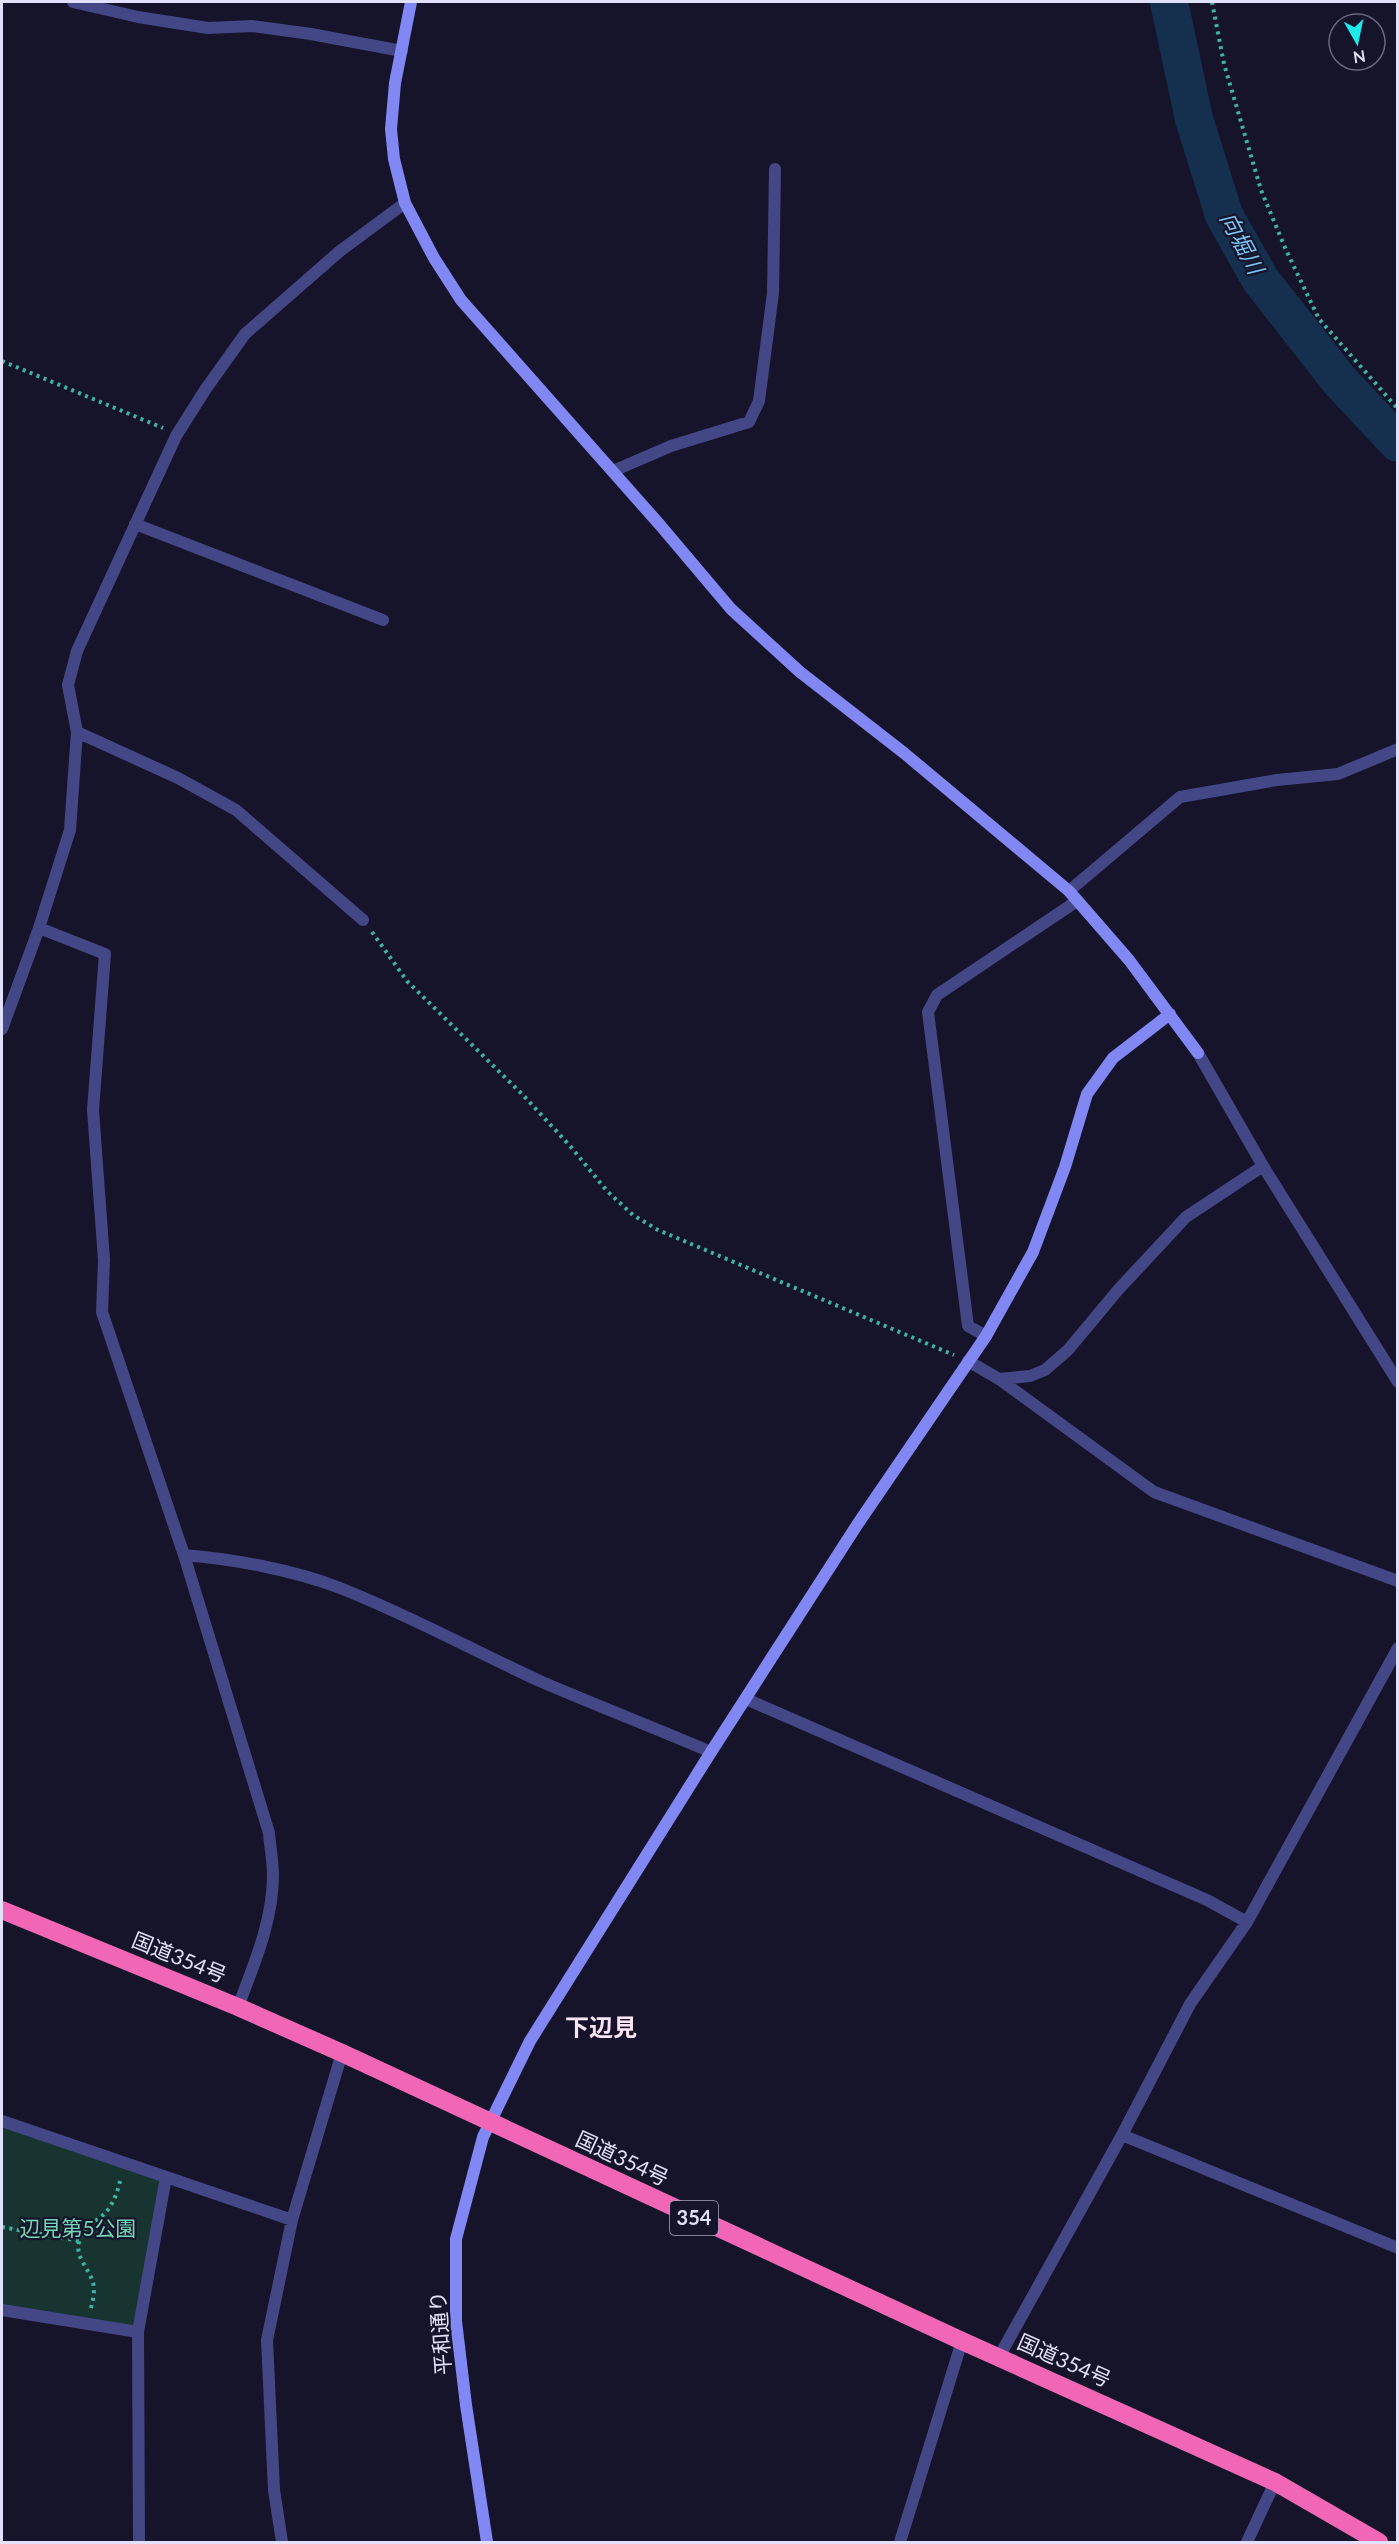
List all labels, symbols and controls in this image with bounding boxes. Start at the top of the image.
north arrow [1327,12,1387,72]
text: N [1352,47,1367,68]
water label: 向堀川 [1215,207,1271,280]
street label: 国道354号 [129,1926,230,1987]
district label: 下辺見 [565,2012,637,2041]
street label: 国道354号 [572,2125,673,2190]
road number: 354 [670,2201,718,2235]
park label: 辺見第5公園 [19,2215,137,2240]
street label: 平和通り [424,2290,455,2376]
street label: 国道354号 [1014,2328,1115,2391]

